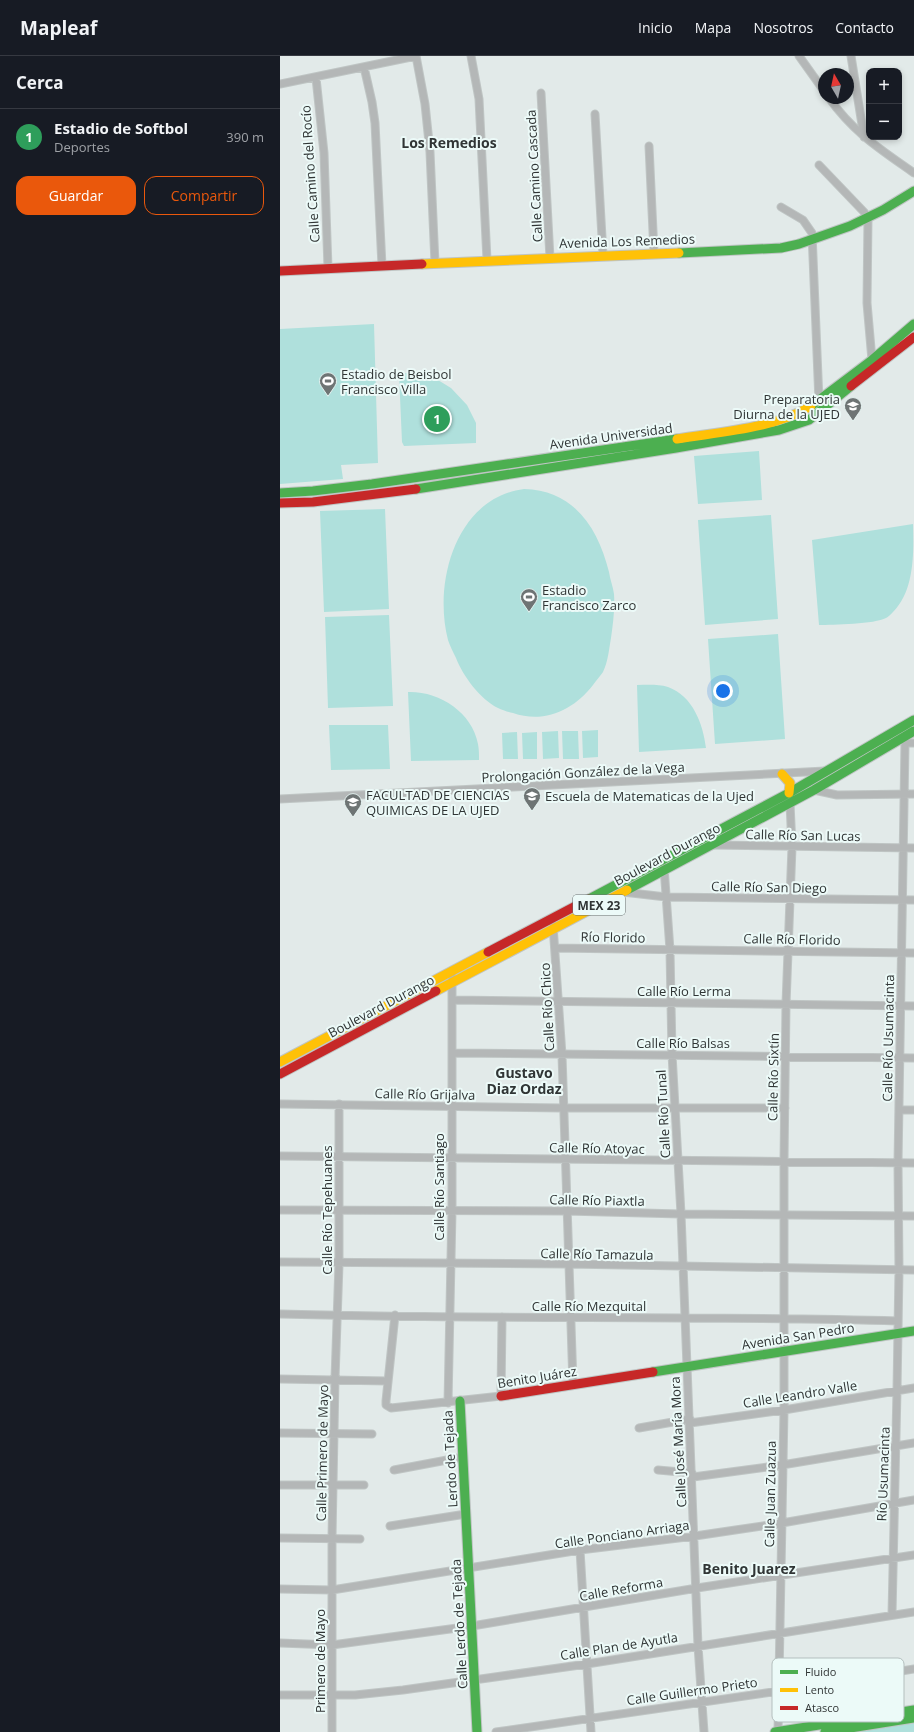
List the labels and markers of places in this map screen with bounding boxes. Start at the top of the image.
place label: Estadio de Beisbol Francisco Villa [341,365,452,398]
sports icon: Estadio de Beisbol Francisco Villa [318,371,338,396]
place label: Preparatoria Diurna de la UJED [733,390,840,423]
school or university icon: Preparatoria Diurna de la UJED [843,396,863,421]
pin: 1 [424,404,450,434]
place label: Estadio Francisco Zarco [542,581,637,614]
sports icon: Estadio Francisco Zarco [519,587,539,612]
place label: FACULTAD DE CIENCIAS QUIMICAS DE LA UJED [366,786,510,819]
school or university icon: Escuela de Matematicas de la Ujed [522,786,542,811]
place label: Escuela de Matematicas de la Ujed [545,787,754,805]
school or university icon: FACULTAD DE CIENCIAS QUIMICAS DE LA UJED [343,792,363,817]

